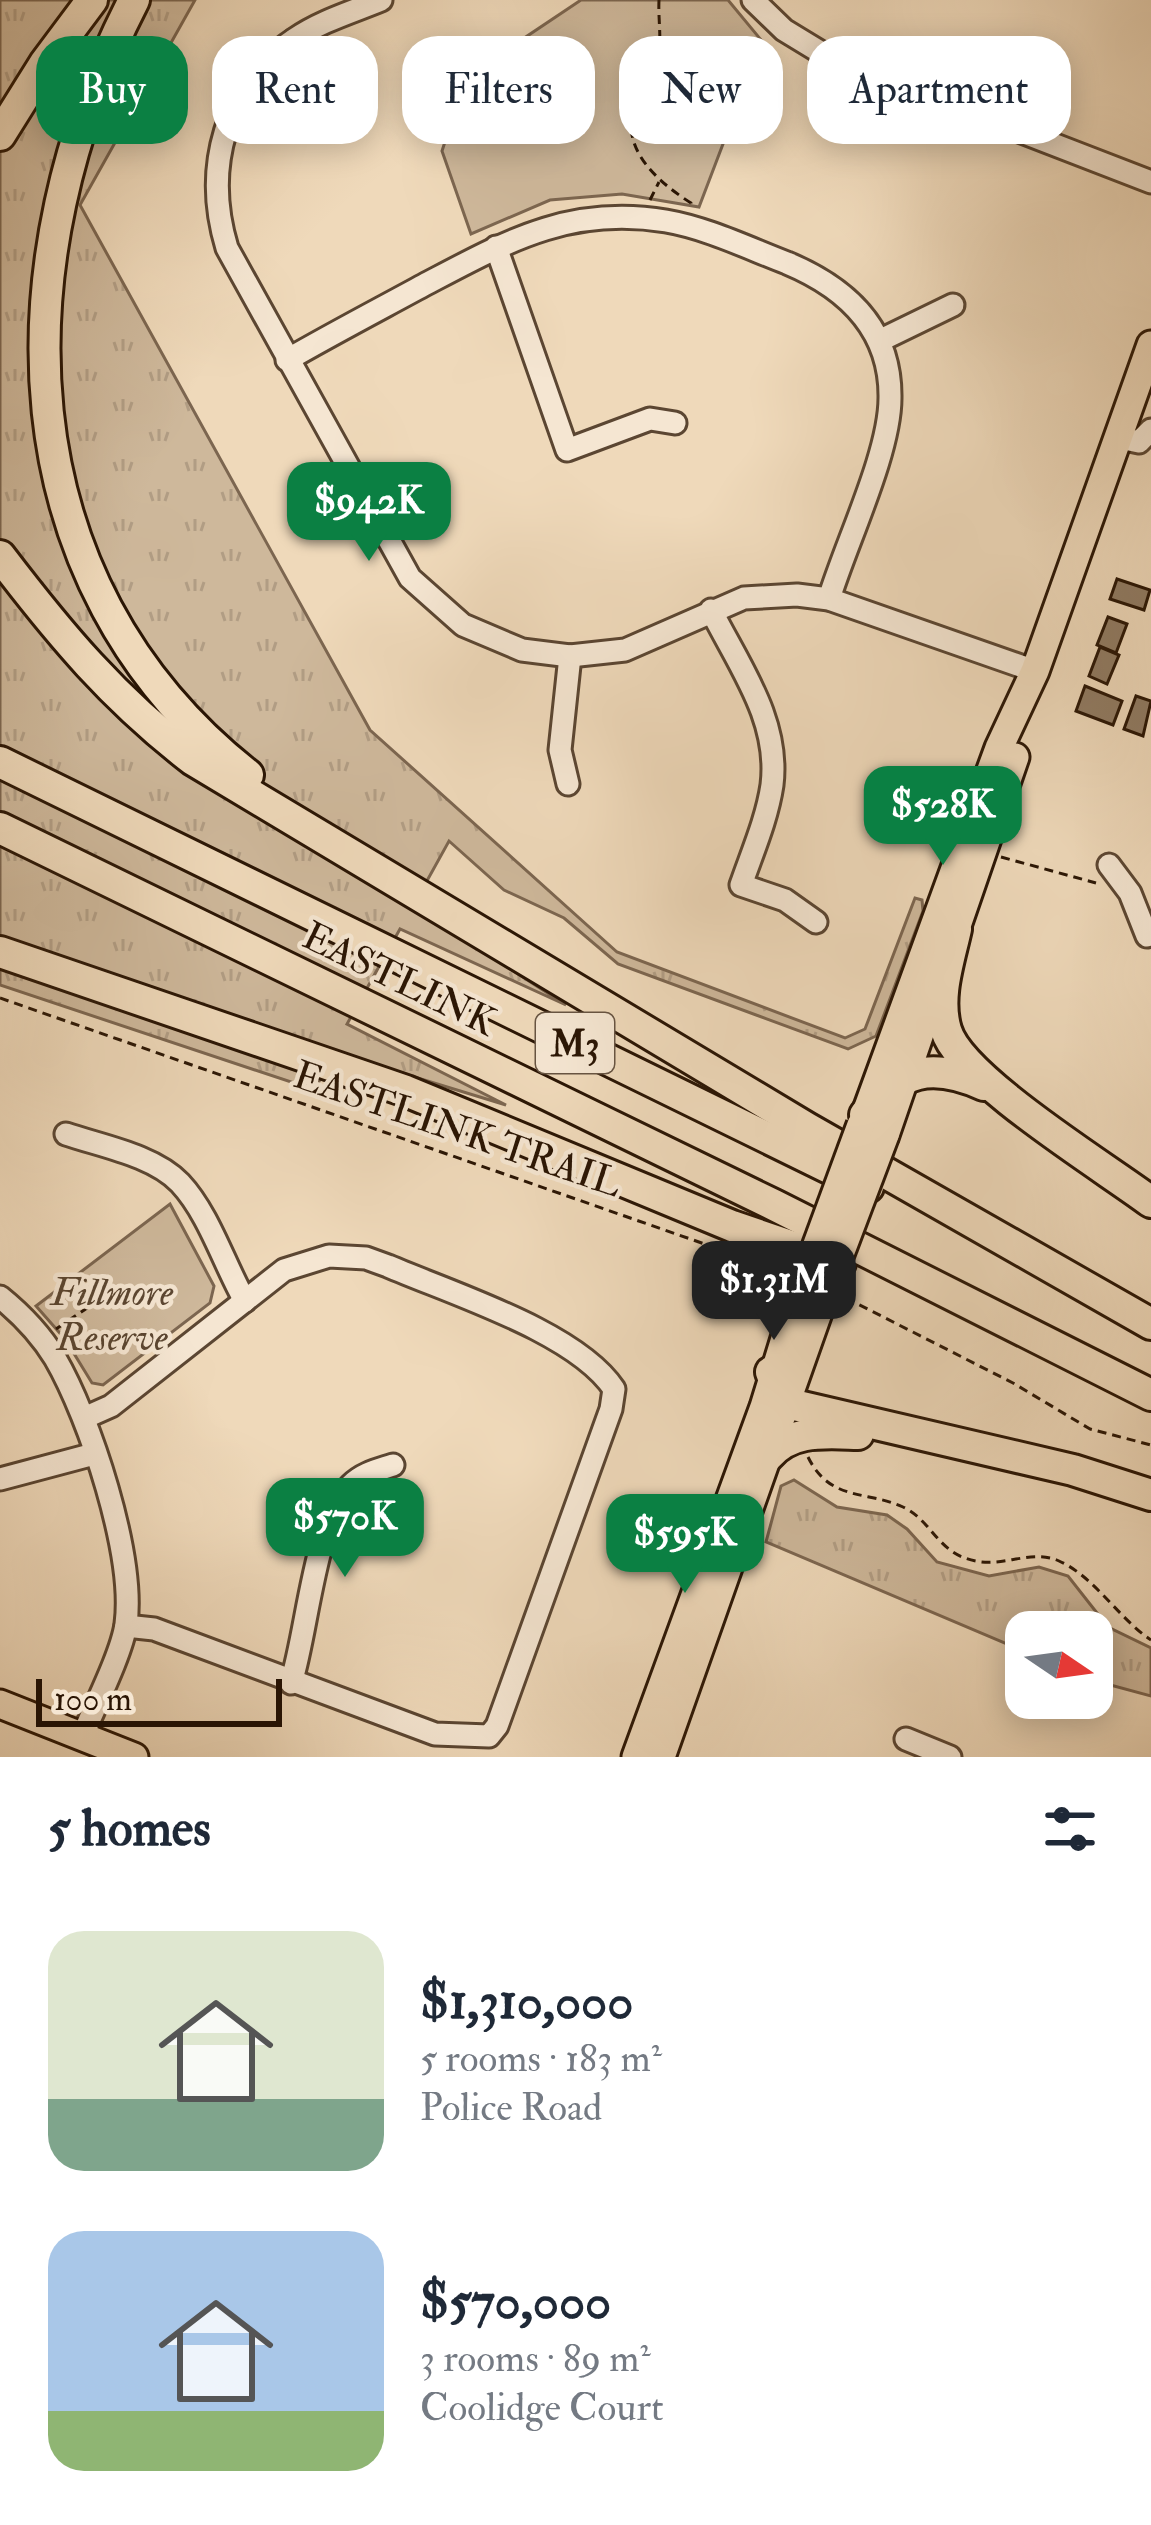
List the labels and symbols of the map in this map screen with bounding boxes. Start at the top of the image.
pin: $942K [285,462,453,564]
pin: $528K [859,766,1027,868]
street label: EASTLINK [294,911,505,1048]
road number: M3 [536,1013,614,1073]
street label: EASTLINK TRAIL [287,1050,628,1209]
pin: $1.31M [676,1241,872,1343]
park label: Fillmore Reserve [49,1268,174,1362]
pin: $570K [261,1478,429,1580]
pin: $595K [601,1494,769,1596]
north arrow [1005,1611,1113,1719]
scale bar [36,1673,282,1726]

